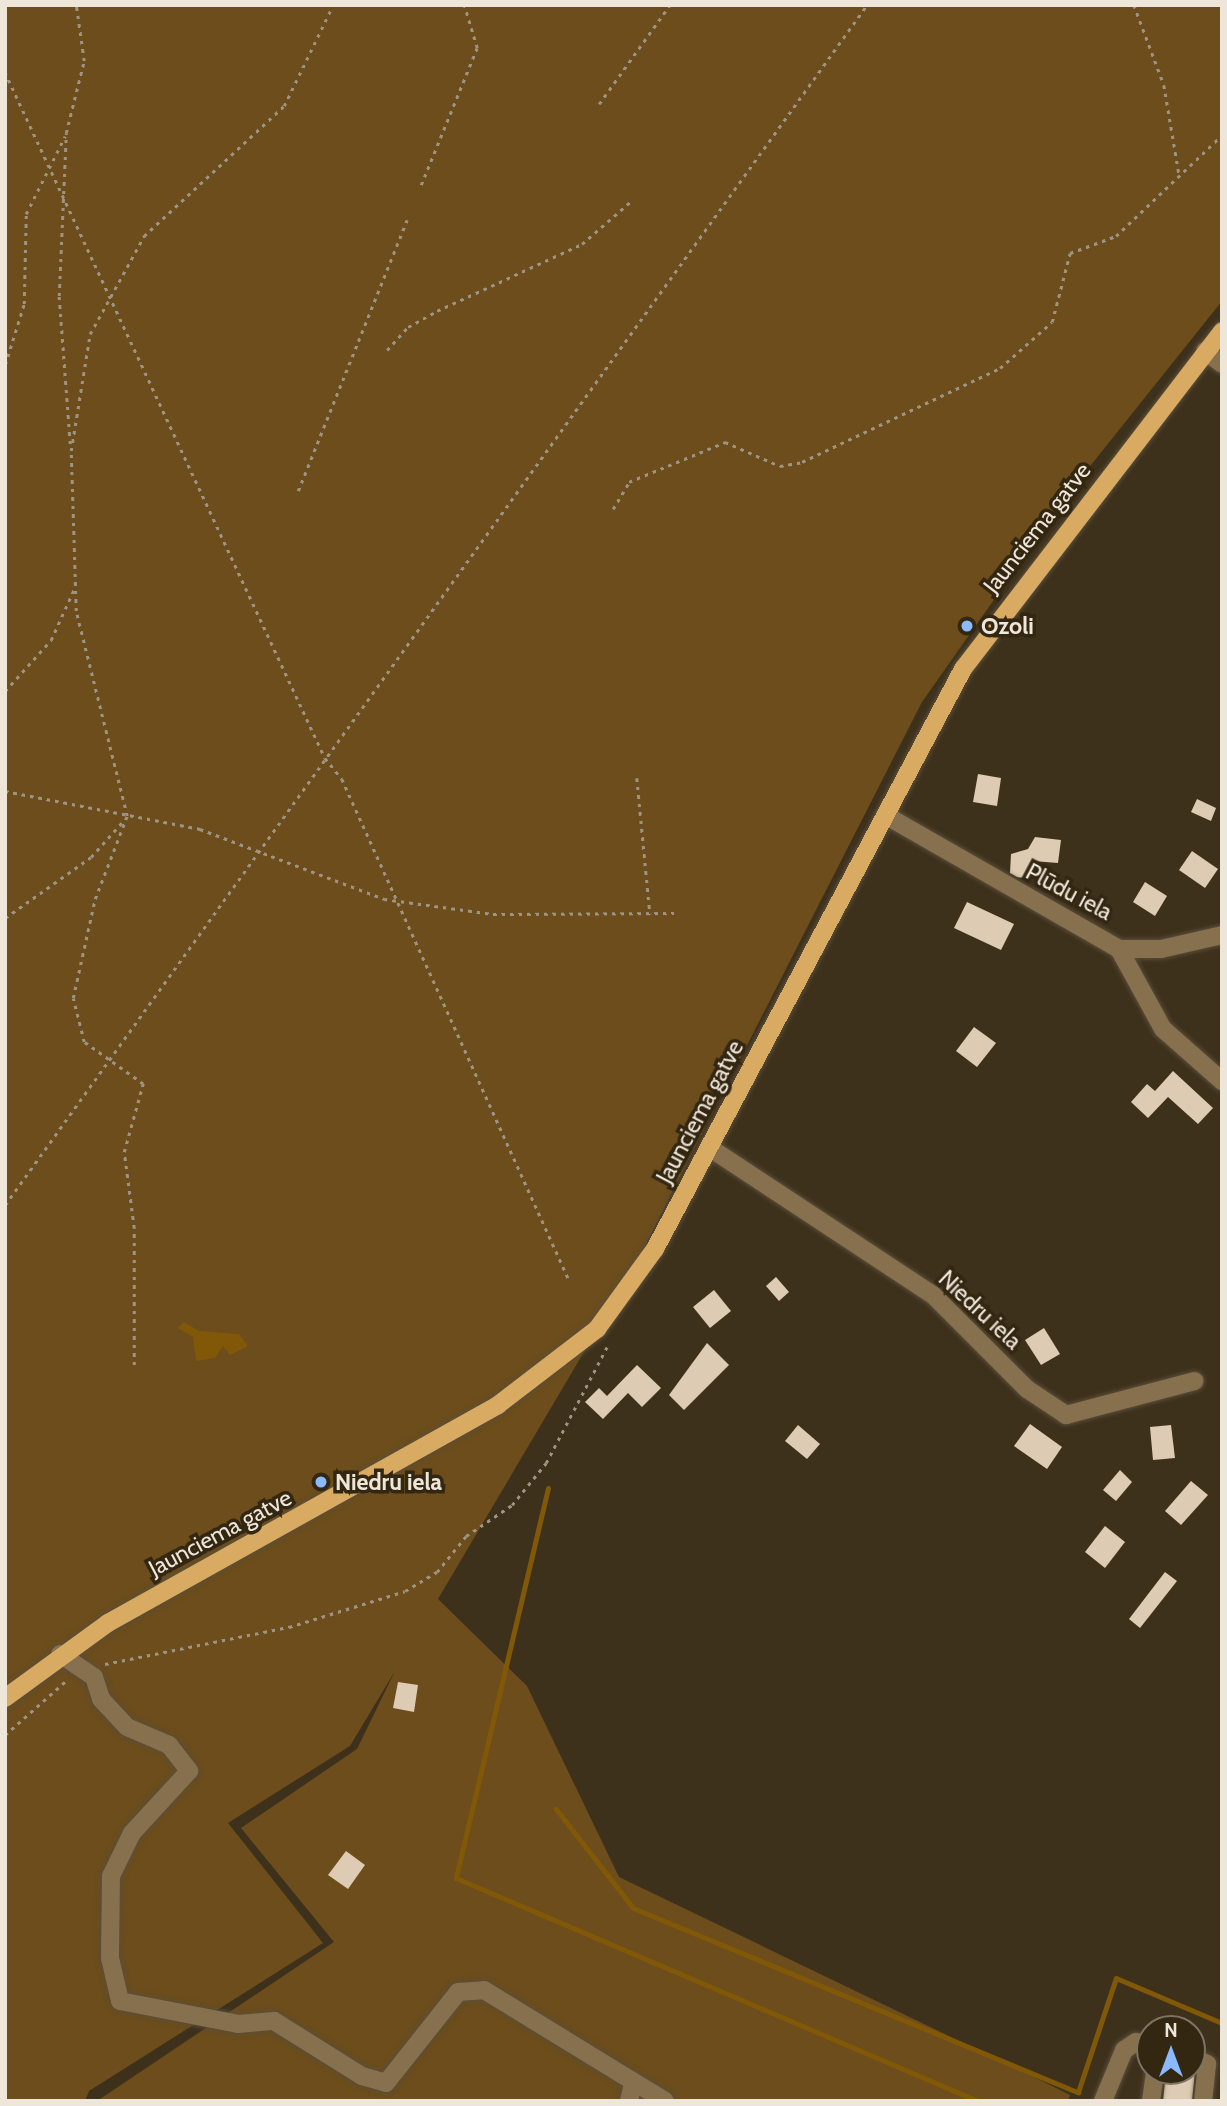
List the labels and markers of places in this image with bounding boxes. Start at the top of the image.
place label: Ozoli [981,612,1034,640]
marker: Ozoli [959,618,975,634]
place label: Niedru iela [335,1468,442,1496]
marker: Niedru iela [313,1474,329,1490]

